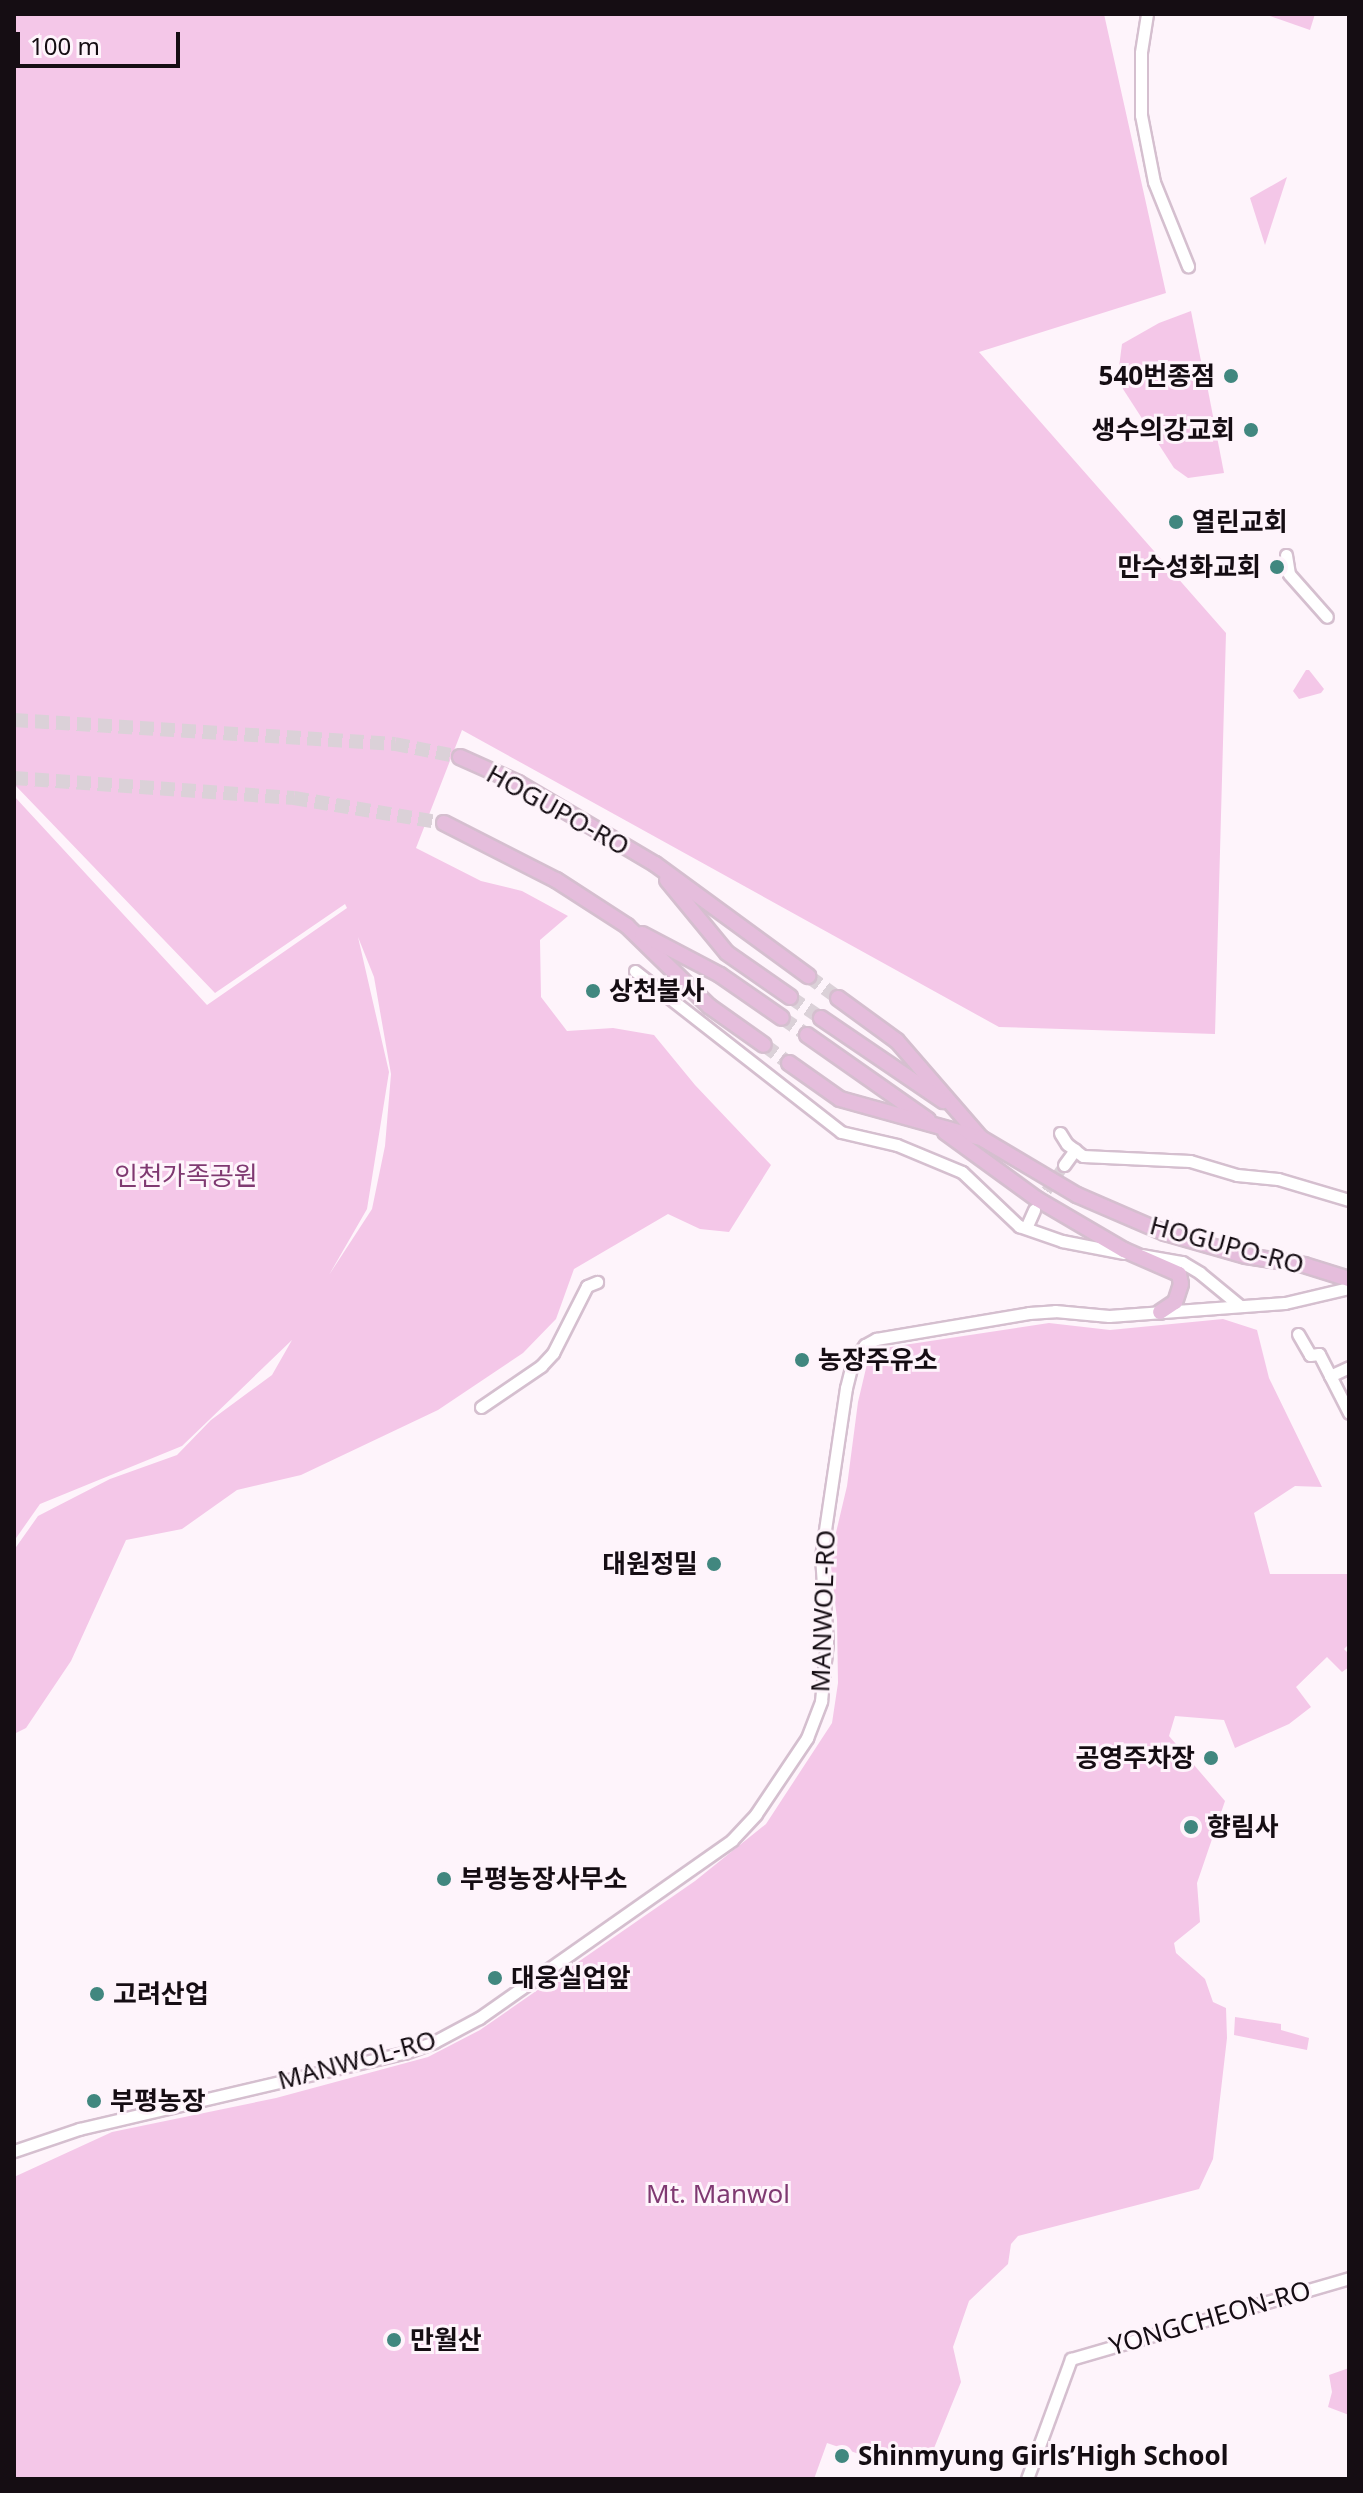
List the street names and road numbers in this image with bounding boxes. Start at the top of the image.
street label: HOGUPO-RO [481,758,635,862]
street label: HOGUPO-RO [1146,1209,1308,1281]
street label: MANWOL-RO [805,1529,841,1693]
street label: MANWOL-RO [274,2024,440,2096]
street label: YONGCHEON-RO [1106,2274,1314,2362]

